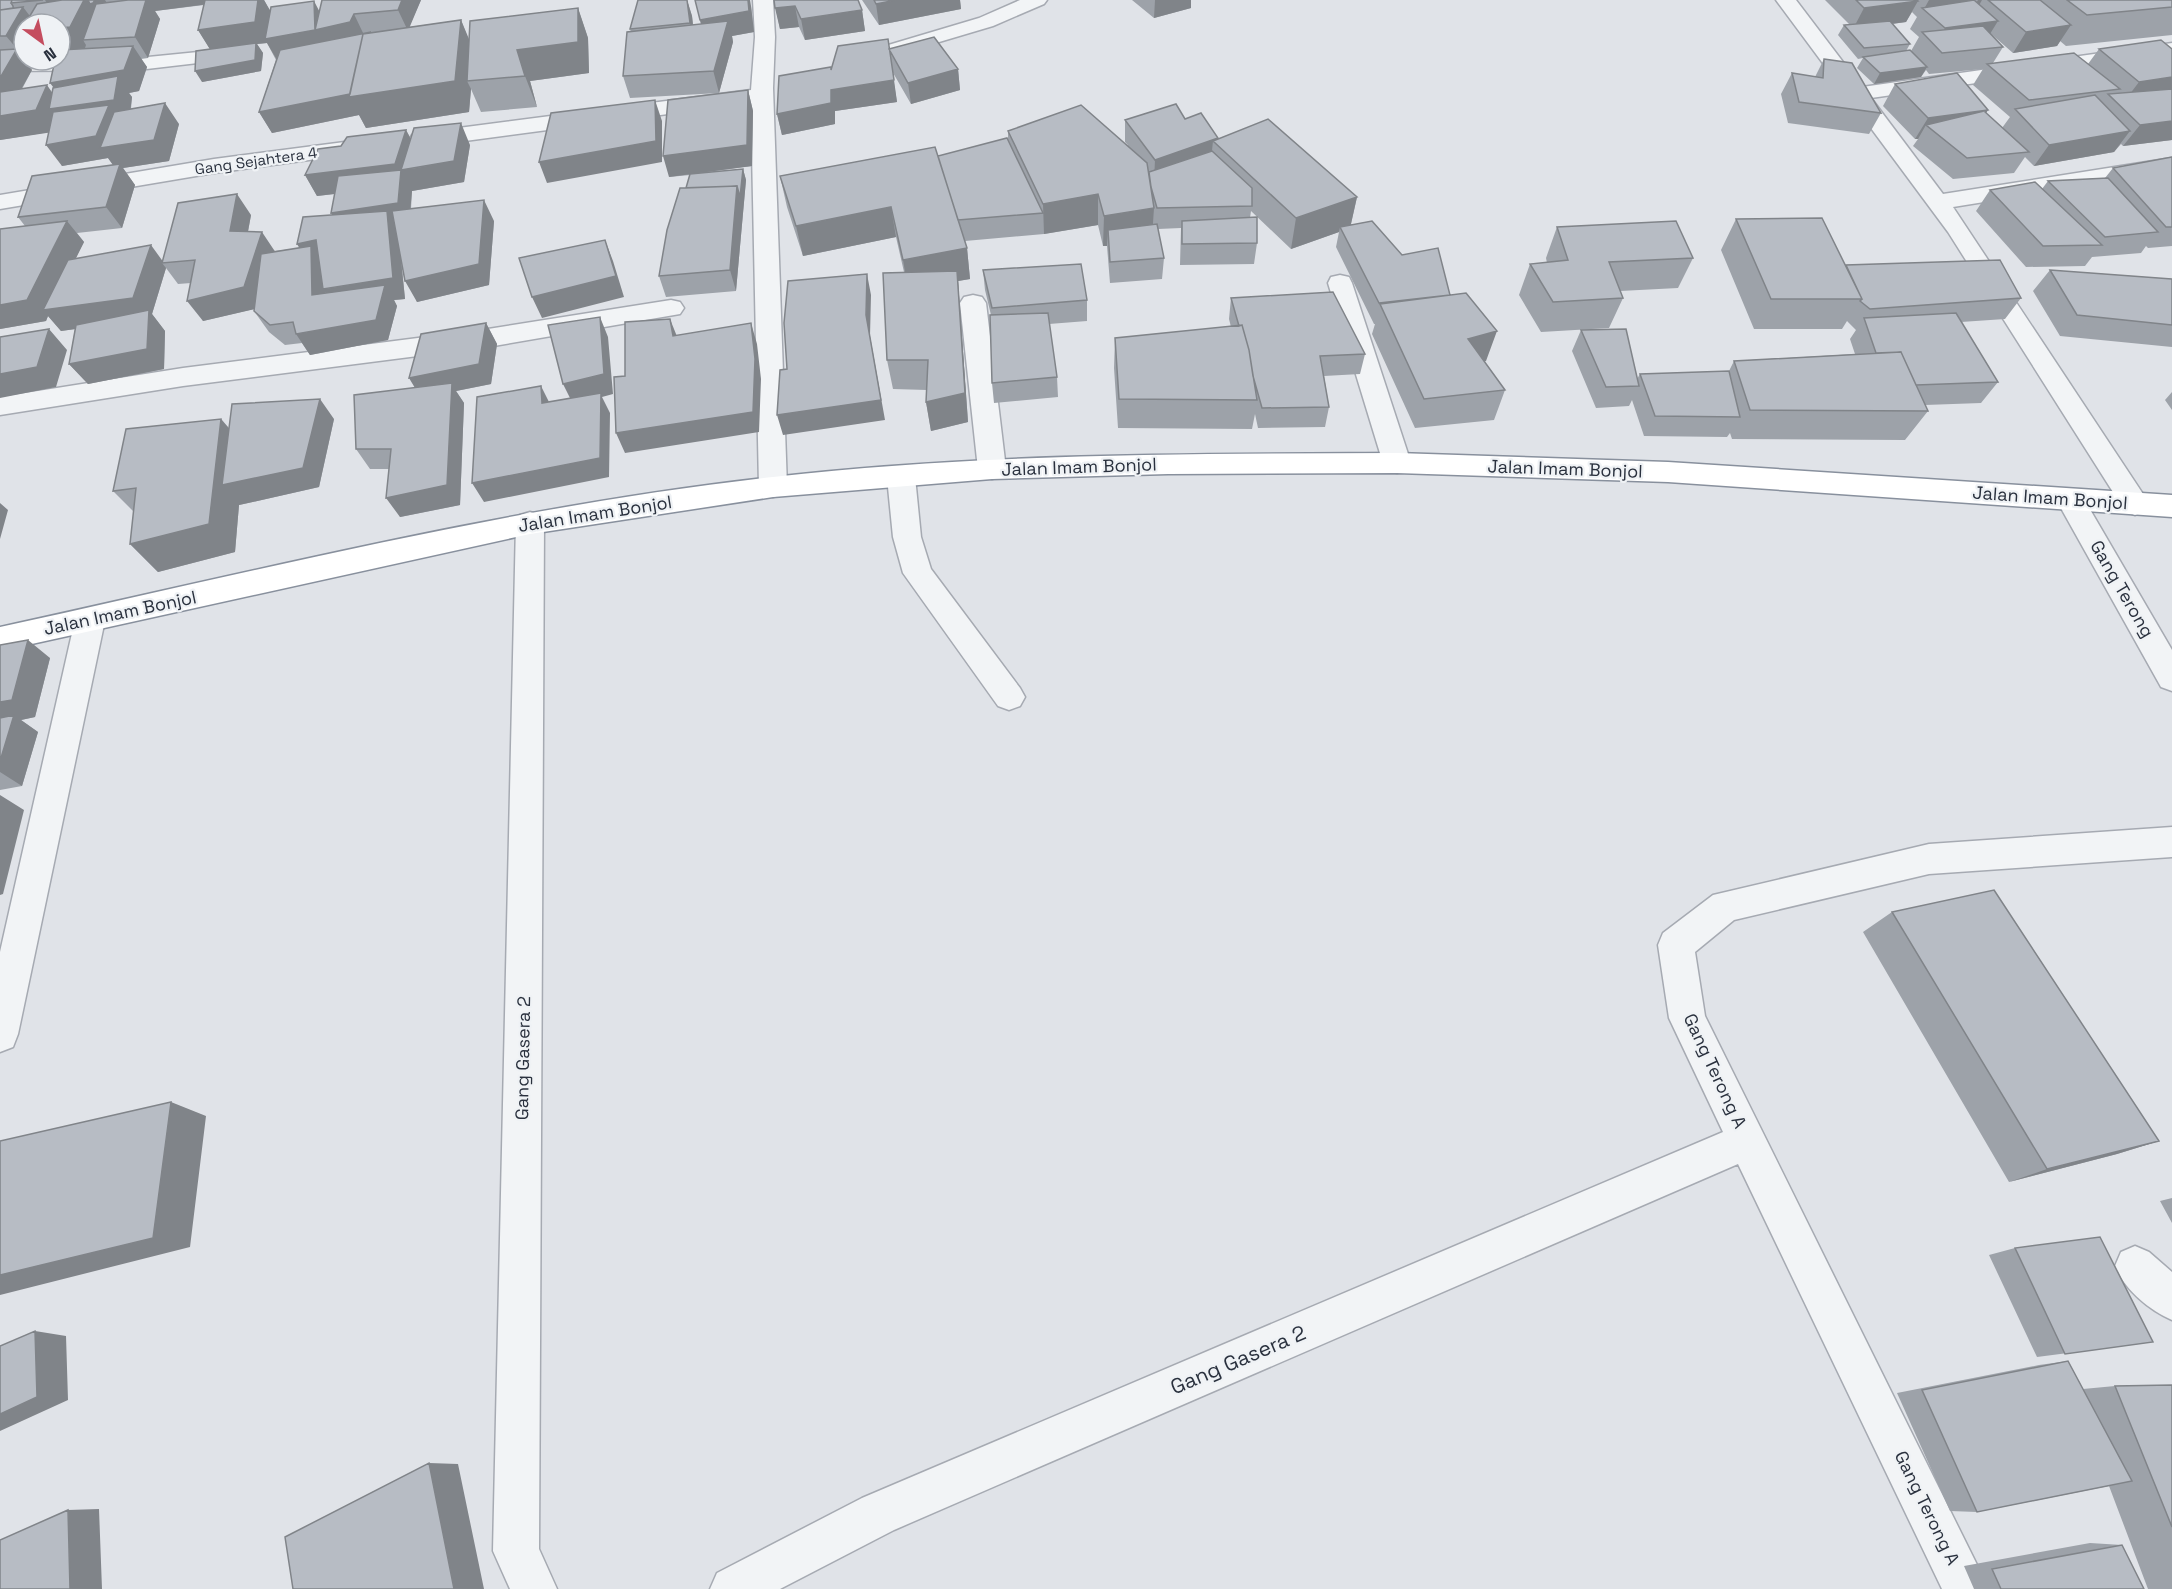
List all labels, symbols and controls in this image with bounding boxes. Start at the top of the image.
north arrow [12,12,72,72]
text: N [40,42,60,66]
street label: Gang Sejahtera 4 [194,143,318,178]
street label: Jalan Imam Bonjol [1001,452,1157,481]
street label: Jalan Imam Bonjol [1487,454,1643,483]
street label: Jalan Imam Bonjol [1972,481,2128,514]
street label: Jalan Imam Bonjol [516,490,673,537]
street label: Gang Terong [2085,536,2160,642]
street label: Jalan Imam Bonjol [42,585,198,640]
street label: Gang Gasera 2 [510,996,535,1120]
street label: Gang Terong A [1679,1010,1752,1132]
street label: Gang Gasera 2 [1166,1319,1310,1400]
street label: Gang Terong A [1890,1447,1965,1569]

